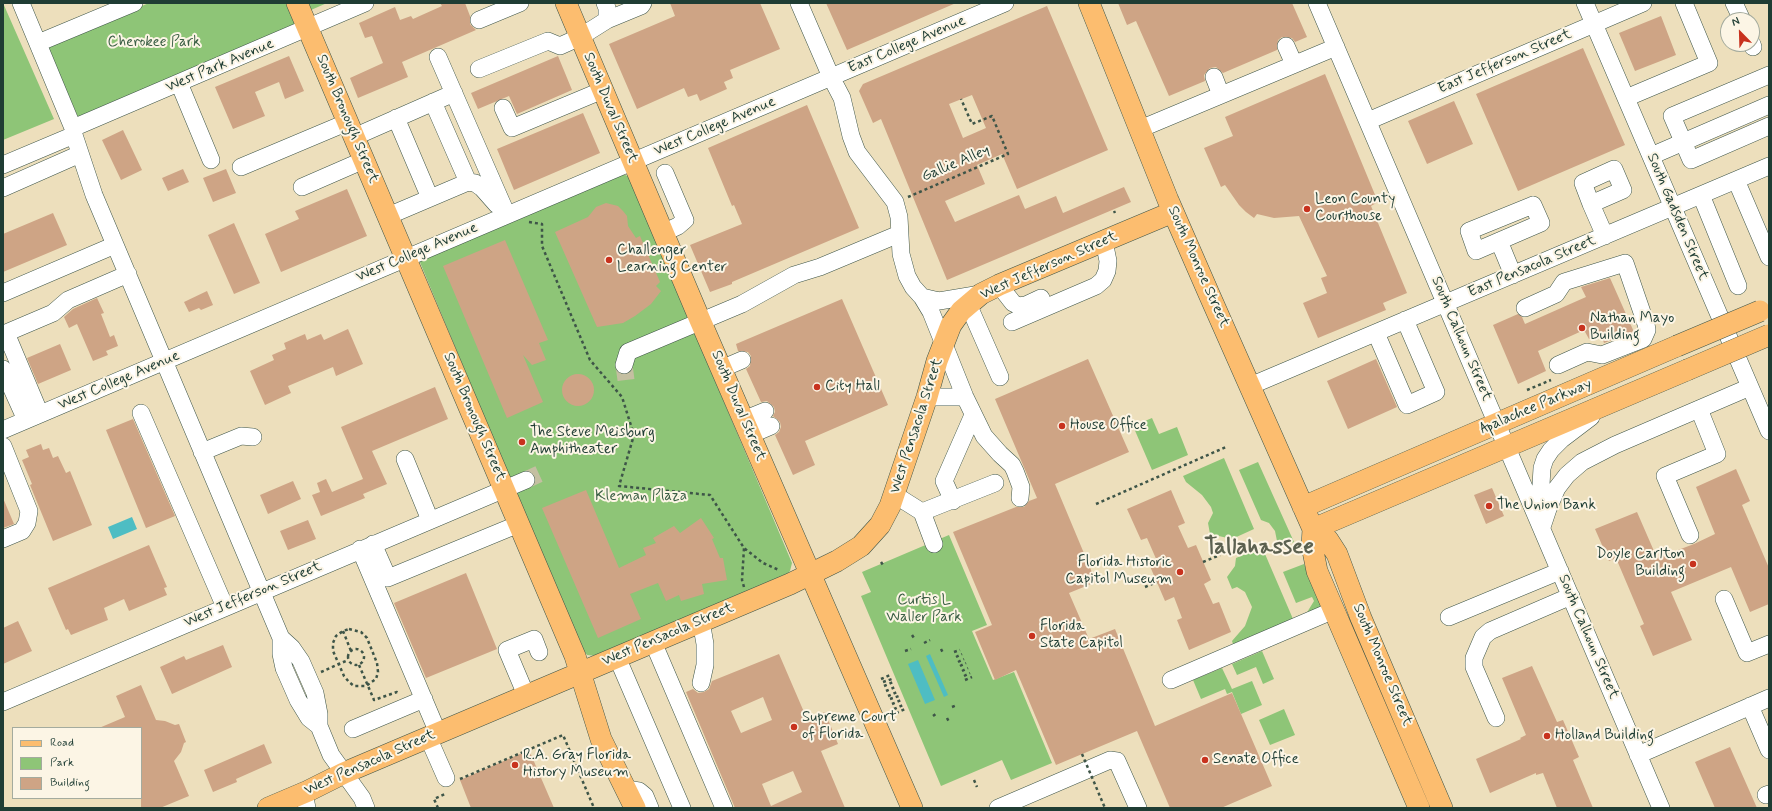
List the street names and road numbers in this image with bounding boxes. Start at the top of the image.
street label: East College Avenue [845,12,969,78]
street label: East Jefferson Street [1436,26,1574,98]
street label: West Park Avenue [163,35,277,97]
street label: South Duval Street [579,50,641,166]
street label: South Bronough Street [312,52,382,186]
street label: West College Avenue [651,93,779,161]
street label: Gallie Alley [919,142,993,186]
street label: South Gadsden Street [1642,151,1712,283]
street label: South Monroe Street [1163,204,1233,330]
street label: West College Avenue [353,219,481,287]
street label: West Jefferson Street [978,228,1120,304]
street label: East Pensacola Street [1465,232,1599,302]
street label: South Calhoun Street [1427,274,1495,404]
street label: West College Avenue [55,347,183,415]
street label: South Duval Street [707,348,769,464]
street label: South Bronough Street [439,350,509,484]
street label: West Pensacola Street [887,356,947,496]
street label: Apalachee Parkway [1477,375,1595,439]
street label: West Jefferson Street [182,558,324,632]
street label: South Calhoun Street [1554,572,1622,702]
street label: West Pensacola Street [599,599,737,671]
street label: South Monroe Street [1348,601,1416,729]
street label: West Pensacola Street [302,726,438,800]

